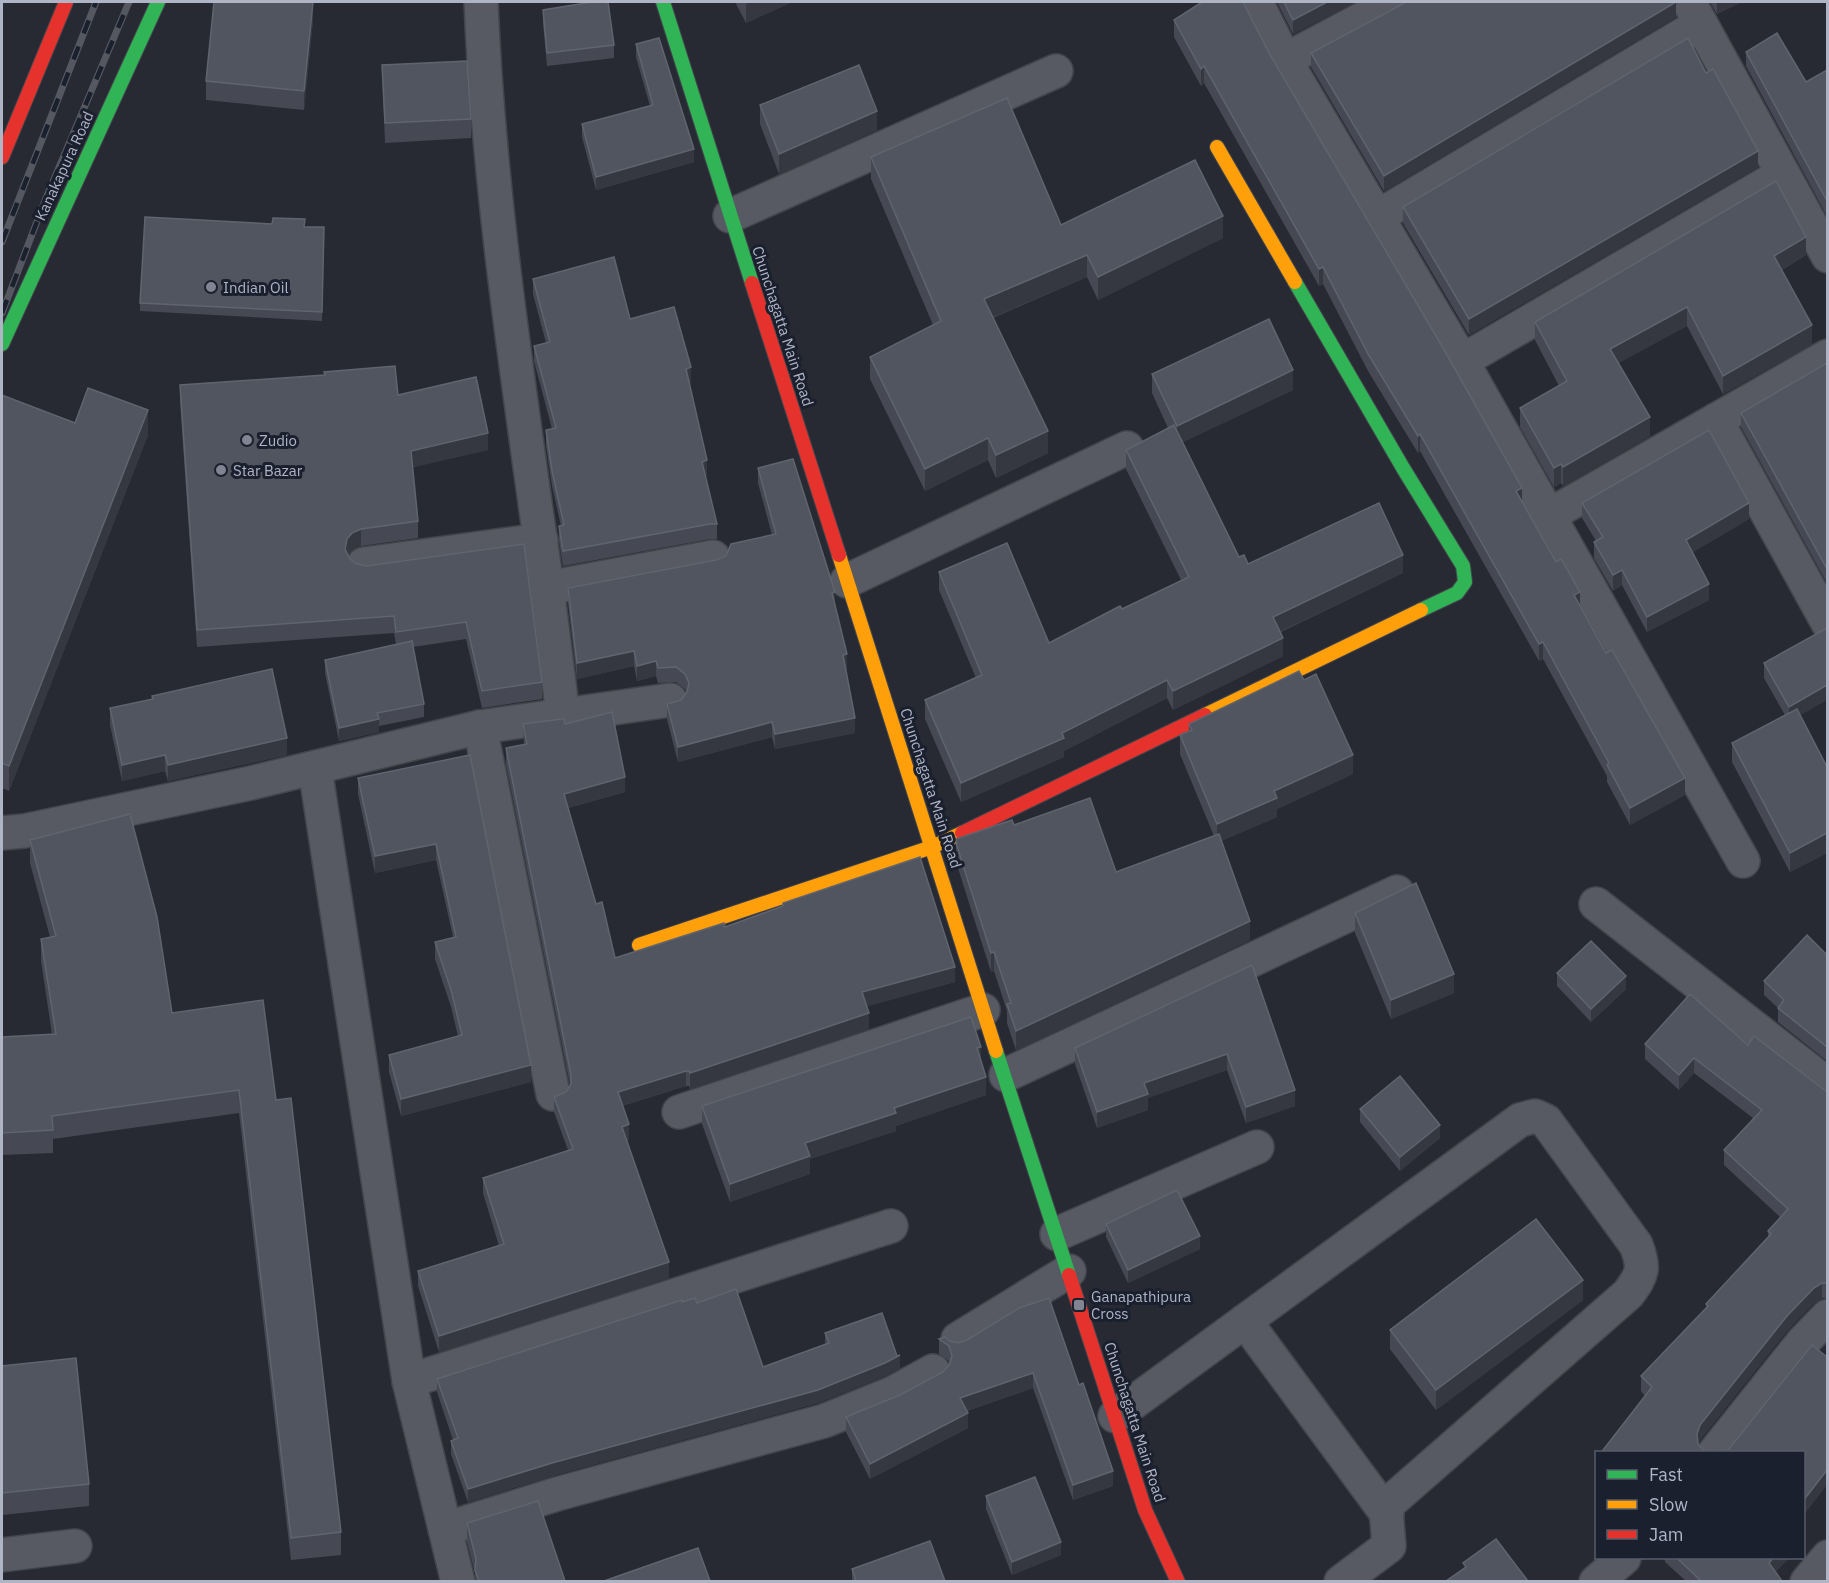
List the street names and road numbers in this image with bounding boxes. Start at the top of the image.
street label: Kanakapura Road [30,108,98,224]
street label: Chunchagatta Main Road [748,244,818,408]
street label: Chunchagatta Main Road [896,706,966,870]
street label: Chunchagatta Main Road [1100,1340,1170,1504]

